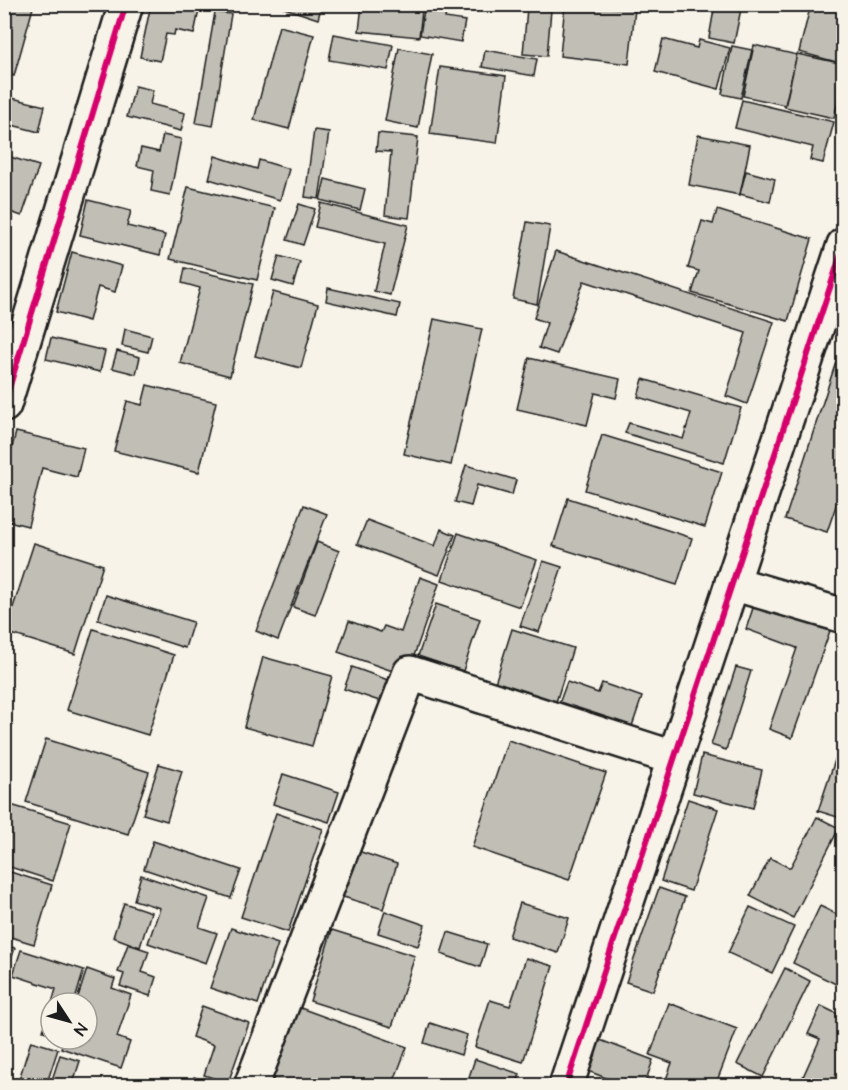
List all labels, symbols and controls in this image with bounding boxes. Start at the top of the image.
north arrow [39,991,99,1051]
text: N [68,1019,92,1040]

